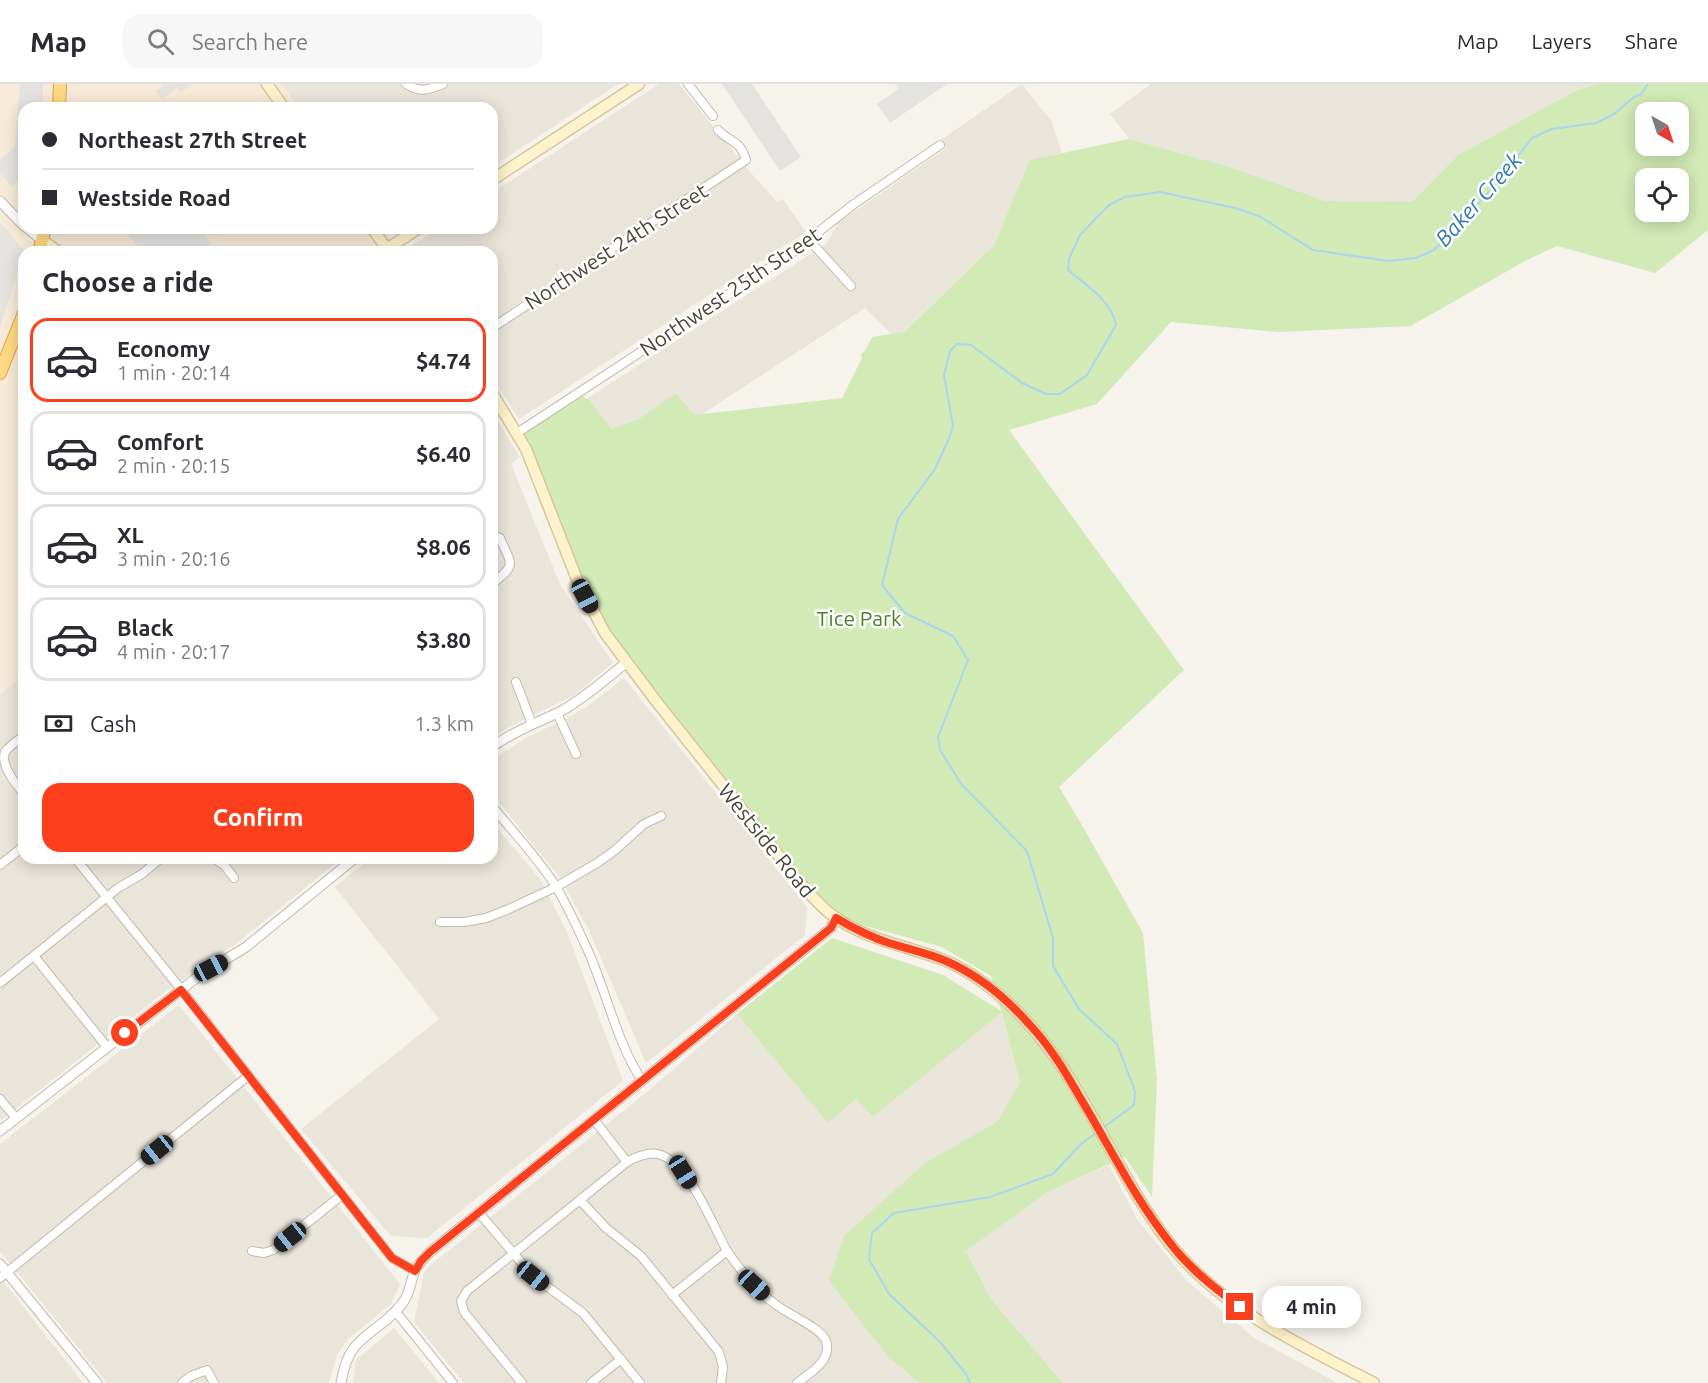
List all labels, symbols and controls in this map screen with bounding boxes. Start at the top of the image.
search box [123,14,543,68]
icon: search [144,25,177,58]
text: Map [30,26,87,57]
text: Search here [192,29,308,54]
text: Map [1457,29,1498,53]
text: Layers [1531,29,1592,53]
text: Share [1625,29,1678,53]
north arrow [1635,102,1689,156]
map controls [1635,102,1689,222]
text: Northeast 27th Street [78,127,307,152]
water label: Baker Creek [1430,147,1527,251]
button: locate [1635,168,1689,222]
street label: Northwest 24th Street [520,178,712,314]
text: Westside Road [78,185,231,210]
street label: Northwest 25th Street [635,222,825,360]
text: Choose a ride [42,267,214,297]
icon: car [45,333,99,387]
text: Economy [117,336,210,361]
text: $4.74 [416,348,471,373]
text: 1 min · 20:14 [117,361,231,384]
icon: car [45,426,99,480]
text: Comfort [117,429,204,454]
text: $6.40 [416,441,471,466]
text: 2 min · 20:15 [117,454,231,477]
icon: car [45,519,99,573]
text: XL [117,522,144,547]
text: $8.06 [416,534,471,559]
text: 3 min · 20:16 [117,547,231,570]
car [569,576,601,616]
park label: Tice Park [816,606,902,630]
icon: car [45,612,99,666]
text: Black [117,615,174,640]
text: $3.80 [416,627,471,652]
text: 4 min · 20:17 [117,640,231,663]
icon: cash [42,707,75,740]
text: Cash [90,711,137,736]
text: 1.3 km [415,712,474,735]
street label: Westside Road [714,778,820,902]
button: Confirm [42,783,474,852]
car [191,952,231,984]
route start [111,1019,138,1046]
car [137,1132,177,1168]
car [666,1152,700,1192]
car [270,1219,310,1255]
car [513,1258,553,1294]
car [735,1266,773,1304]
callout: 4 min [1261,1286,1360,1328]
route end [1226,1293,1253,1320]
text: 4 min [1286,1295,1337,1318]

